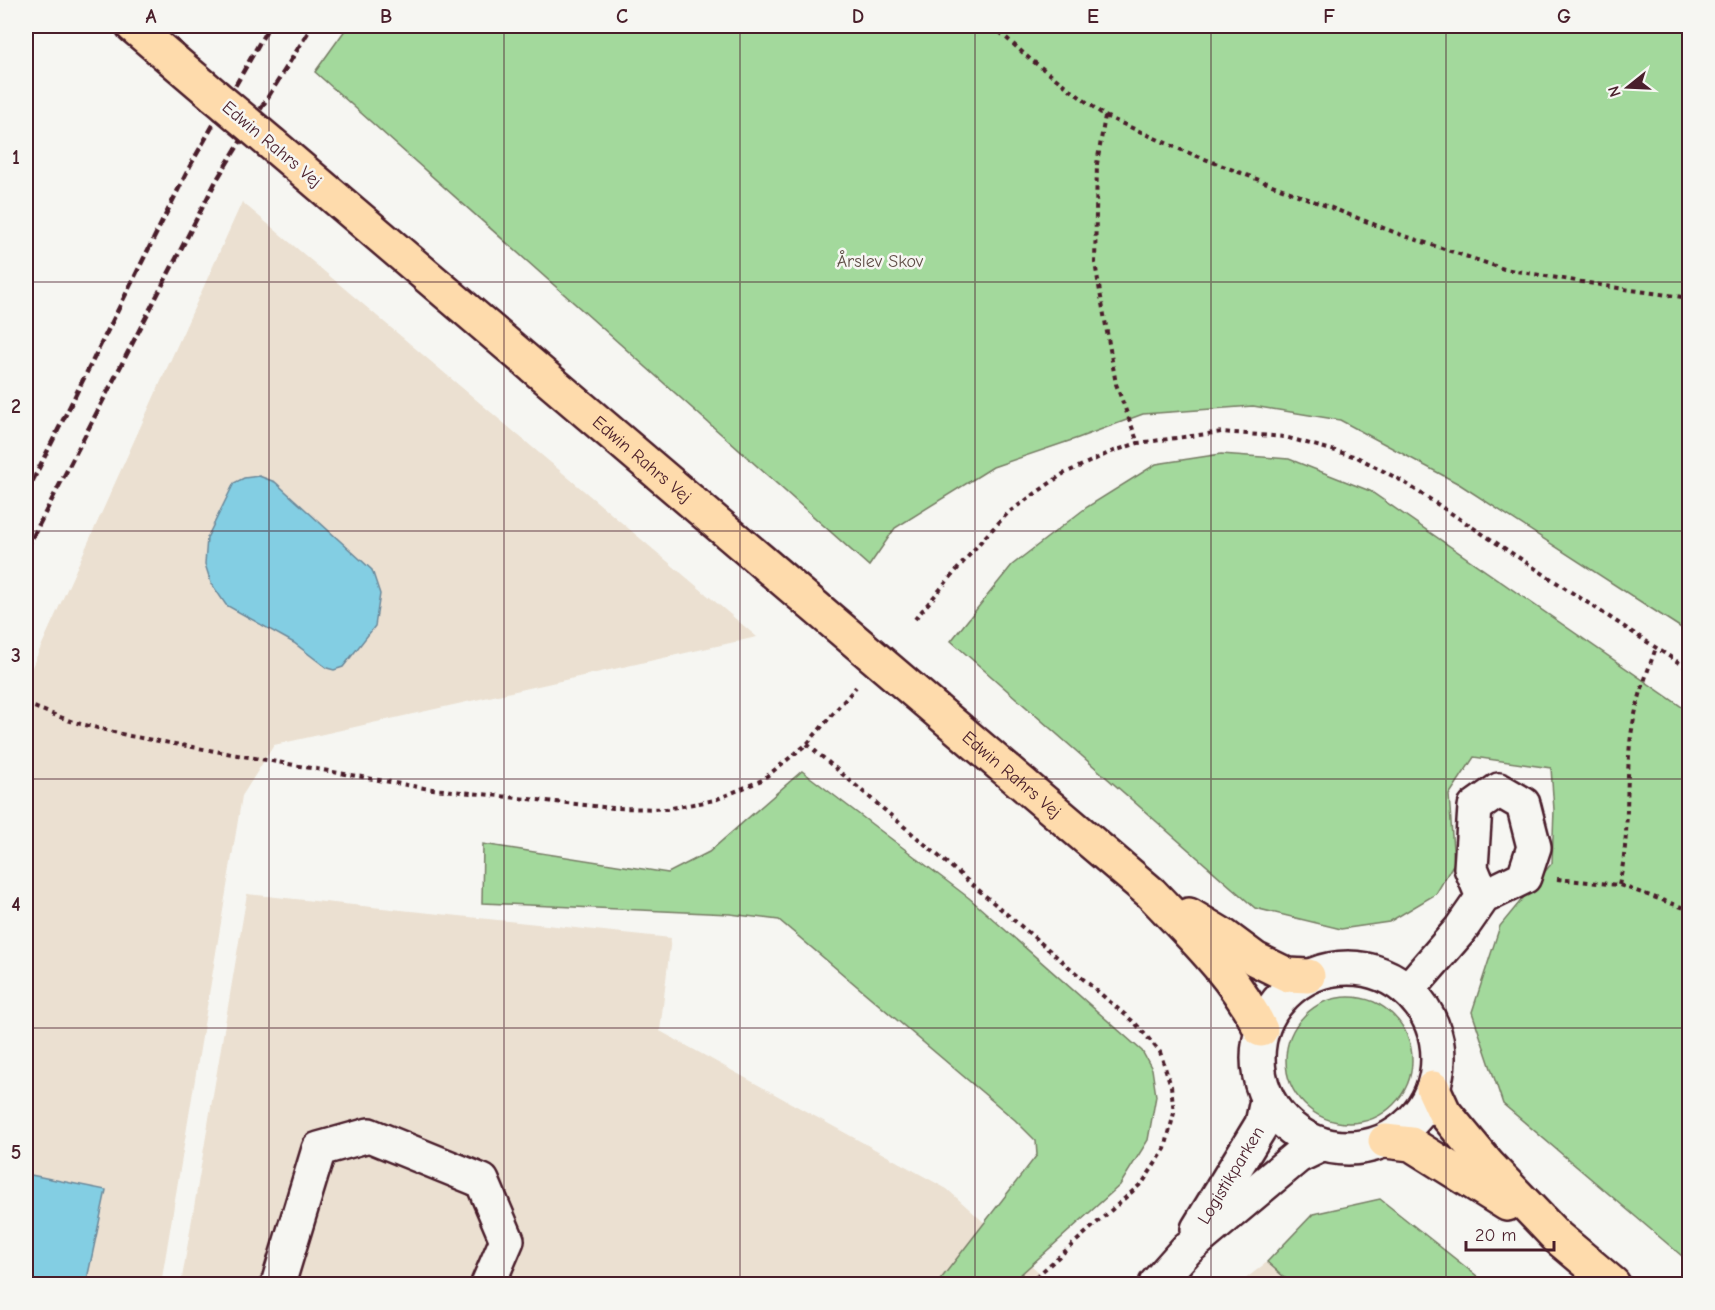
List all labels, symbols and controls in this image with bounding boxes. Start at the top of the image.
text: A [145,5,157,28]
text: B [380,5,392,28]
text: C [616,5,628,28]
text: D [852,5,864,28]
text: E [1087,5,1099,28]
text: F [1323,5,1335,28]
text: G [1557,5,1571,28]
north arrow [1598,57,1658,117]
text: N [1605,84,1625,99]
street label: Edwin Rahrs Vej [218,97,326,192]
text: 1 [12,146,20,169]
park label: Årslev Skov [837,250,924,272]
text: 2 [11,395,21,418]
street label: Edwin Rahrs Vej [588,412,695,508]
text: 3 [11,644,21,667]
street label: Edwin Rahrs Vej [958,727,1065,823]
text: 4 [11,893,21,916]
street label: Logistikparken [1193,1123,1269,1228]
text: 5 [11,1141,21,1164]
scale bar [1466,1214,1554,1252]
text: 20 m [1475,1225,1516,1246]

